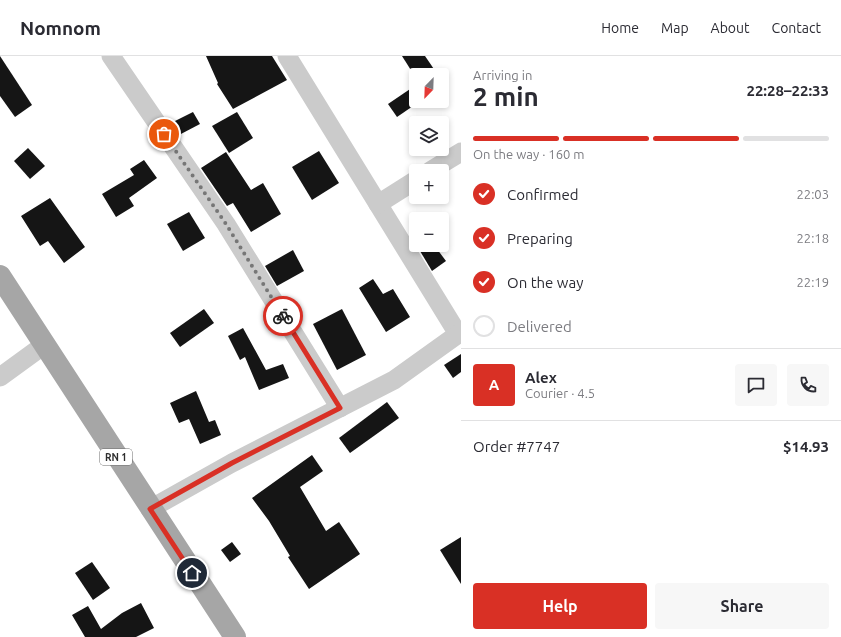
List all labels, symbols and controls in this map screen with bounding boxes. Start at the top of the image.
text: Nomnom [20,17,101,39]
text: Home [601,20,639,36]
text: Map [661,20,689,36]
text: About [711,20,750,36]
text: Contact [772,20,821,36]
north arrow [409,68,449,108]
map controls [409,68,449,252]
text: Arriving in [473,68,532,82]
text: 2 min [473,82,539,111]
text: 22:28–22:33 [746,82,829,99]
button: layers [409,116,449,156]
pin [147,117,181,151]
icon: bag [153,123,175,145]
text: On the way · 160 m [473,147,585,161]
button: + [409,164,449,204]
icon: check [473,183,495,205]
text: Confirmed [507,186,579,203]
text: 22:03 [796,187,829,201]
button: − [409,212,449,252]
icon: check [473,227,495,249]
text: Preparing [507,230,573,247]
text: 22:18 [796,231,829,245]
icon: check [473,271,495,293]
text: On the way [507,274,583,291]
text: 22:19 [796,275,829,289]
courier [263,296,303,336]
icon: bike [272,305,294,327]
text: Delivered [507,318,572,335]
button: chat [735,364,777,406]
button: phone [787,364,829,406]
text: Alex [525,369,557,386]
text: A [489,376,499,393]
text: Courier · 4.5 [525,386,595,400]
text: Order #7747 [473,438,560,455]
text: $14.93 [783,438,829,455]
road number: RN 1 [100,449,132,465]
pin [175,556,209,590]
icon: home [181,562,203,584]
button: Help [473,583,647,629]
button: Share [655,583,829,629]

